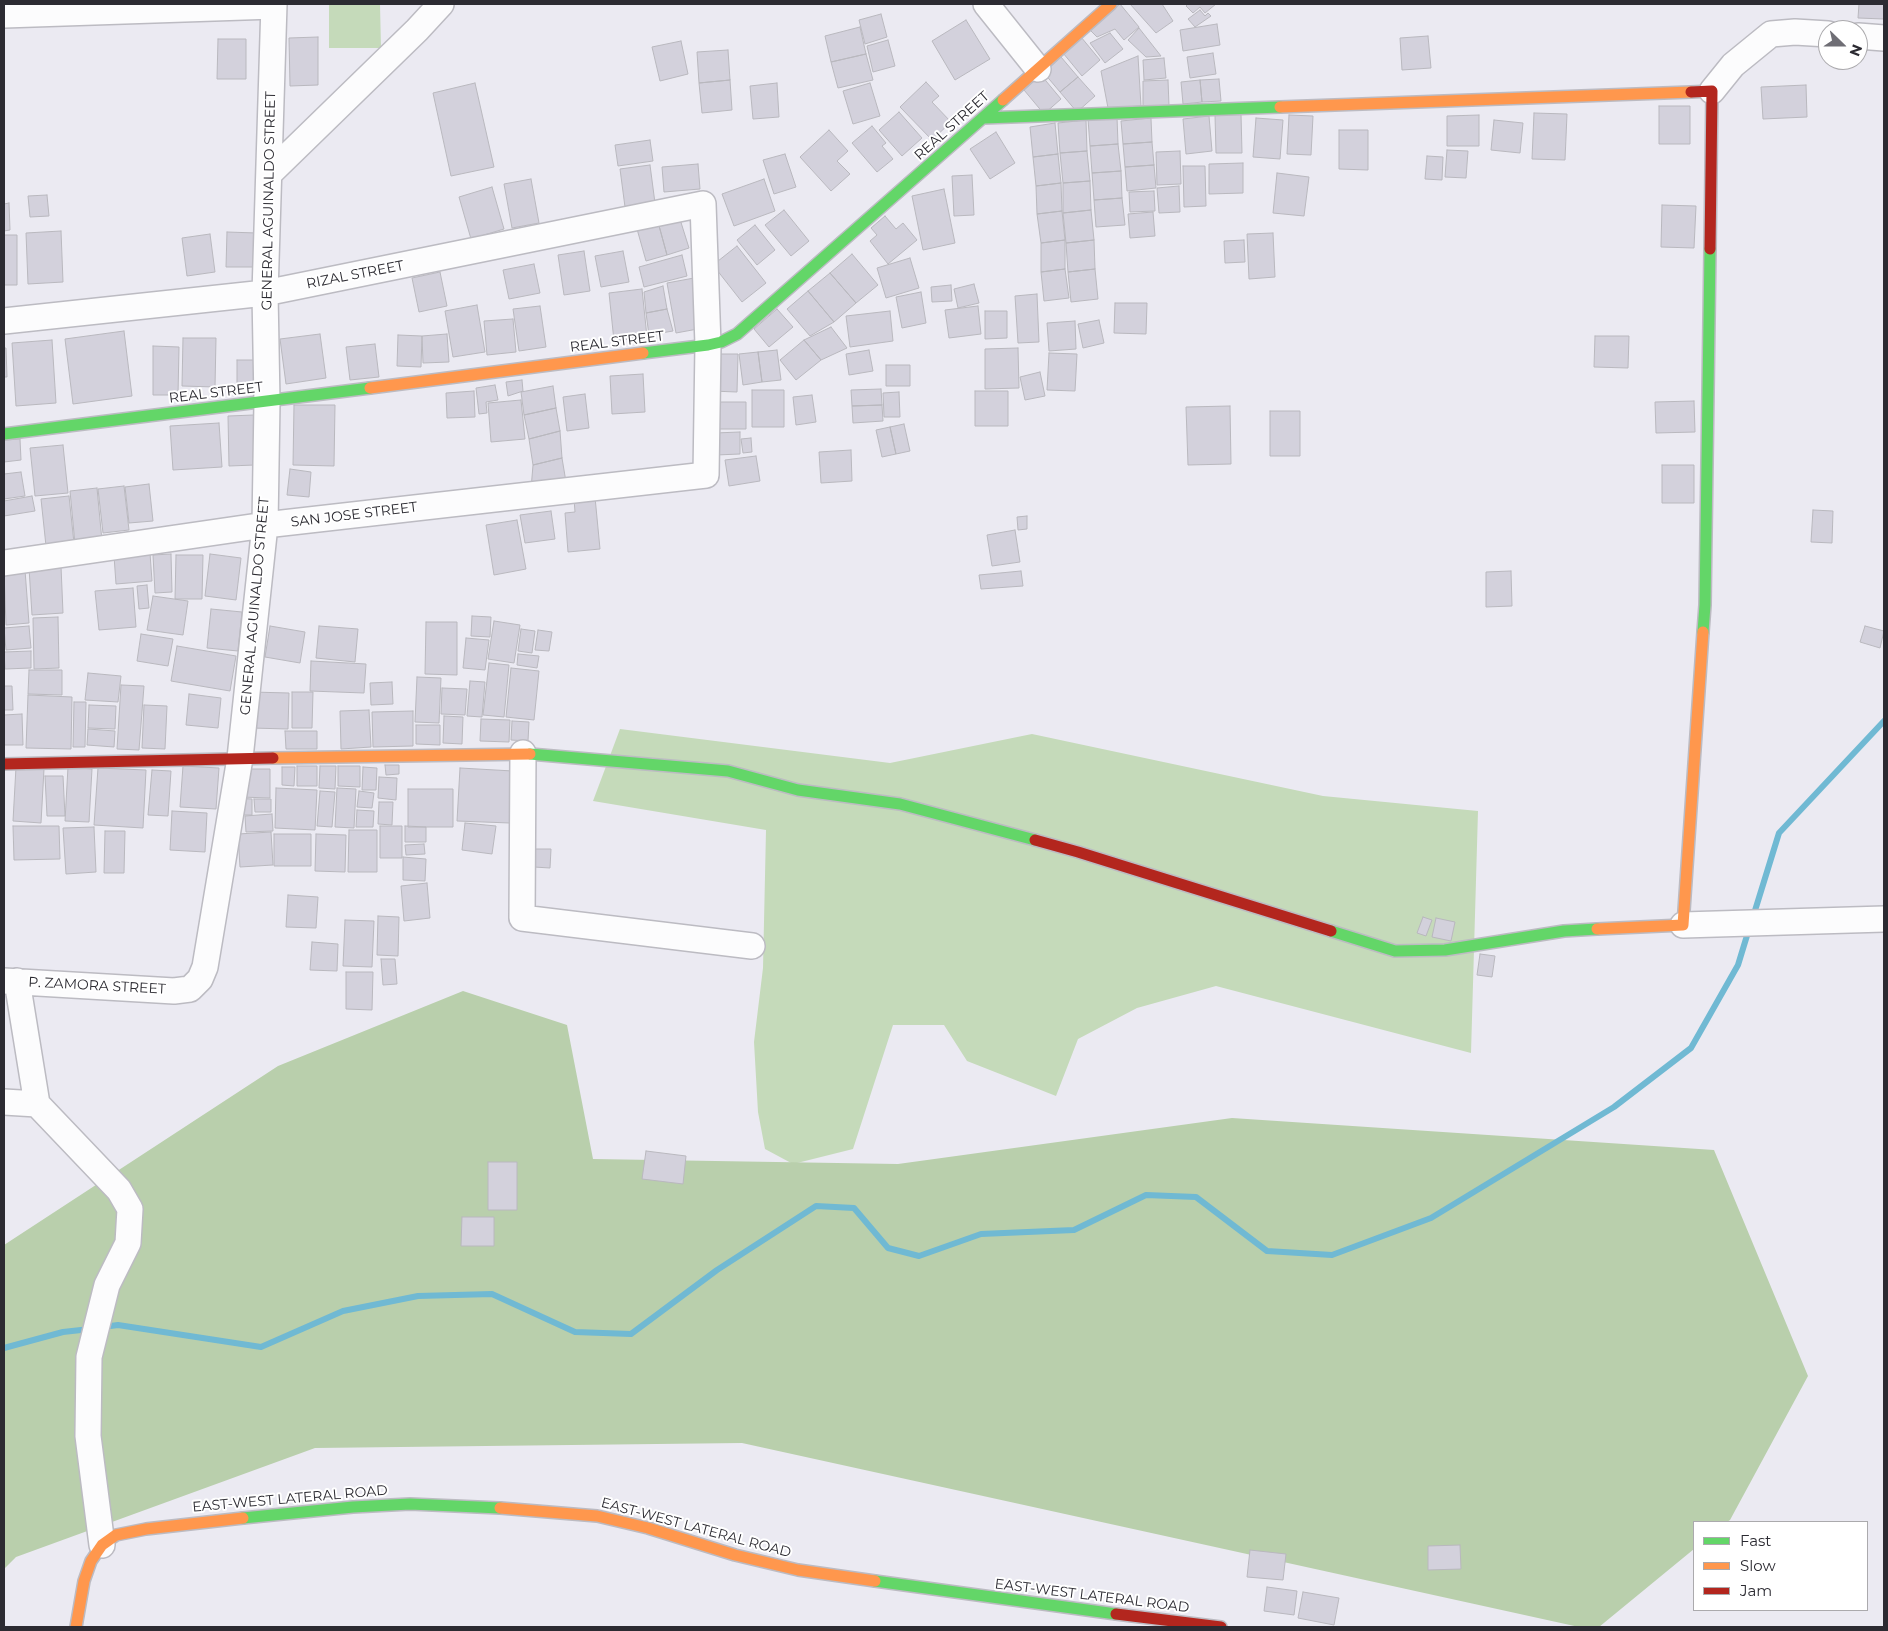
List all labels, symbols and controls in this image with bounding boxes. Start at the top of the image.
north arrow [1818,20,1868,70]
text: N [1846,42,1866,59]
street label: REAL STREET [911,88,993,164]
street label: GENERAL AGUINALDO STREET [259,91,279,311]
street label: RIZAL STREET [305,257,405,293]
street label: REAL STREET [569,328,665,356]
street label: REAL STREET [168,379,264,407]
street label: GENERAL AGUINALDO STREET [237,496,273,716]
street label: SAN JOSE STREET [290,499,418,531]
street label: P. ZAMORA STREET [28,974,166,998]
street label: EAST-WEST LATERAL ROAD [192,1482,388,1516]
street label: EAST-WEST LATERAL ROAD [599,1495,793,1561]
legend [1693,1521,1868,1611]
text: Fast [1740,1531,1771,1550]
text: Slow [1740,1556,1776,1575]
street label: EAST-WEST LATERAL ROAD [994,1576,1190,1616]
text: Jam [1740,1581,1772,1600]

